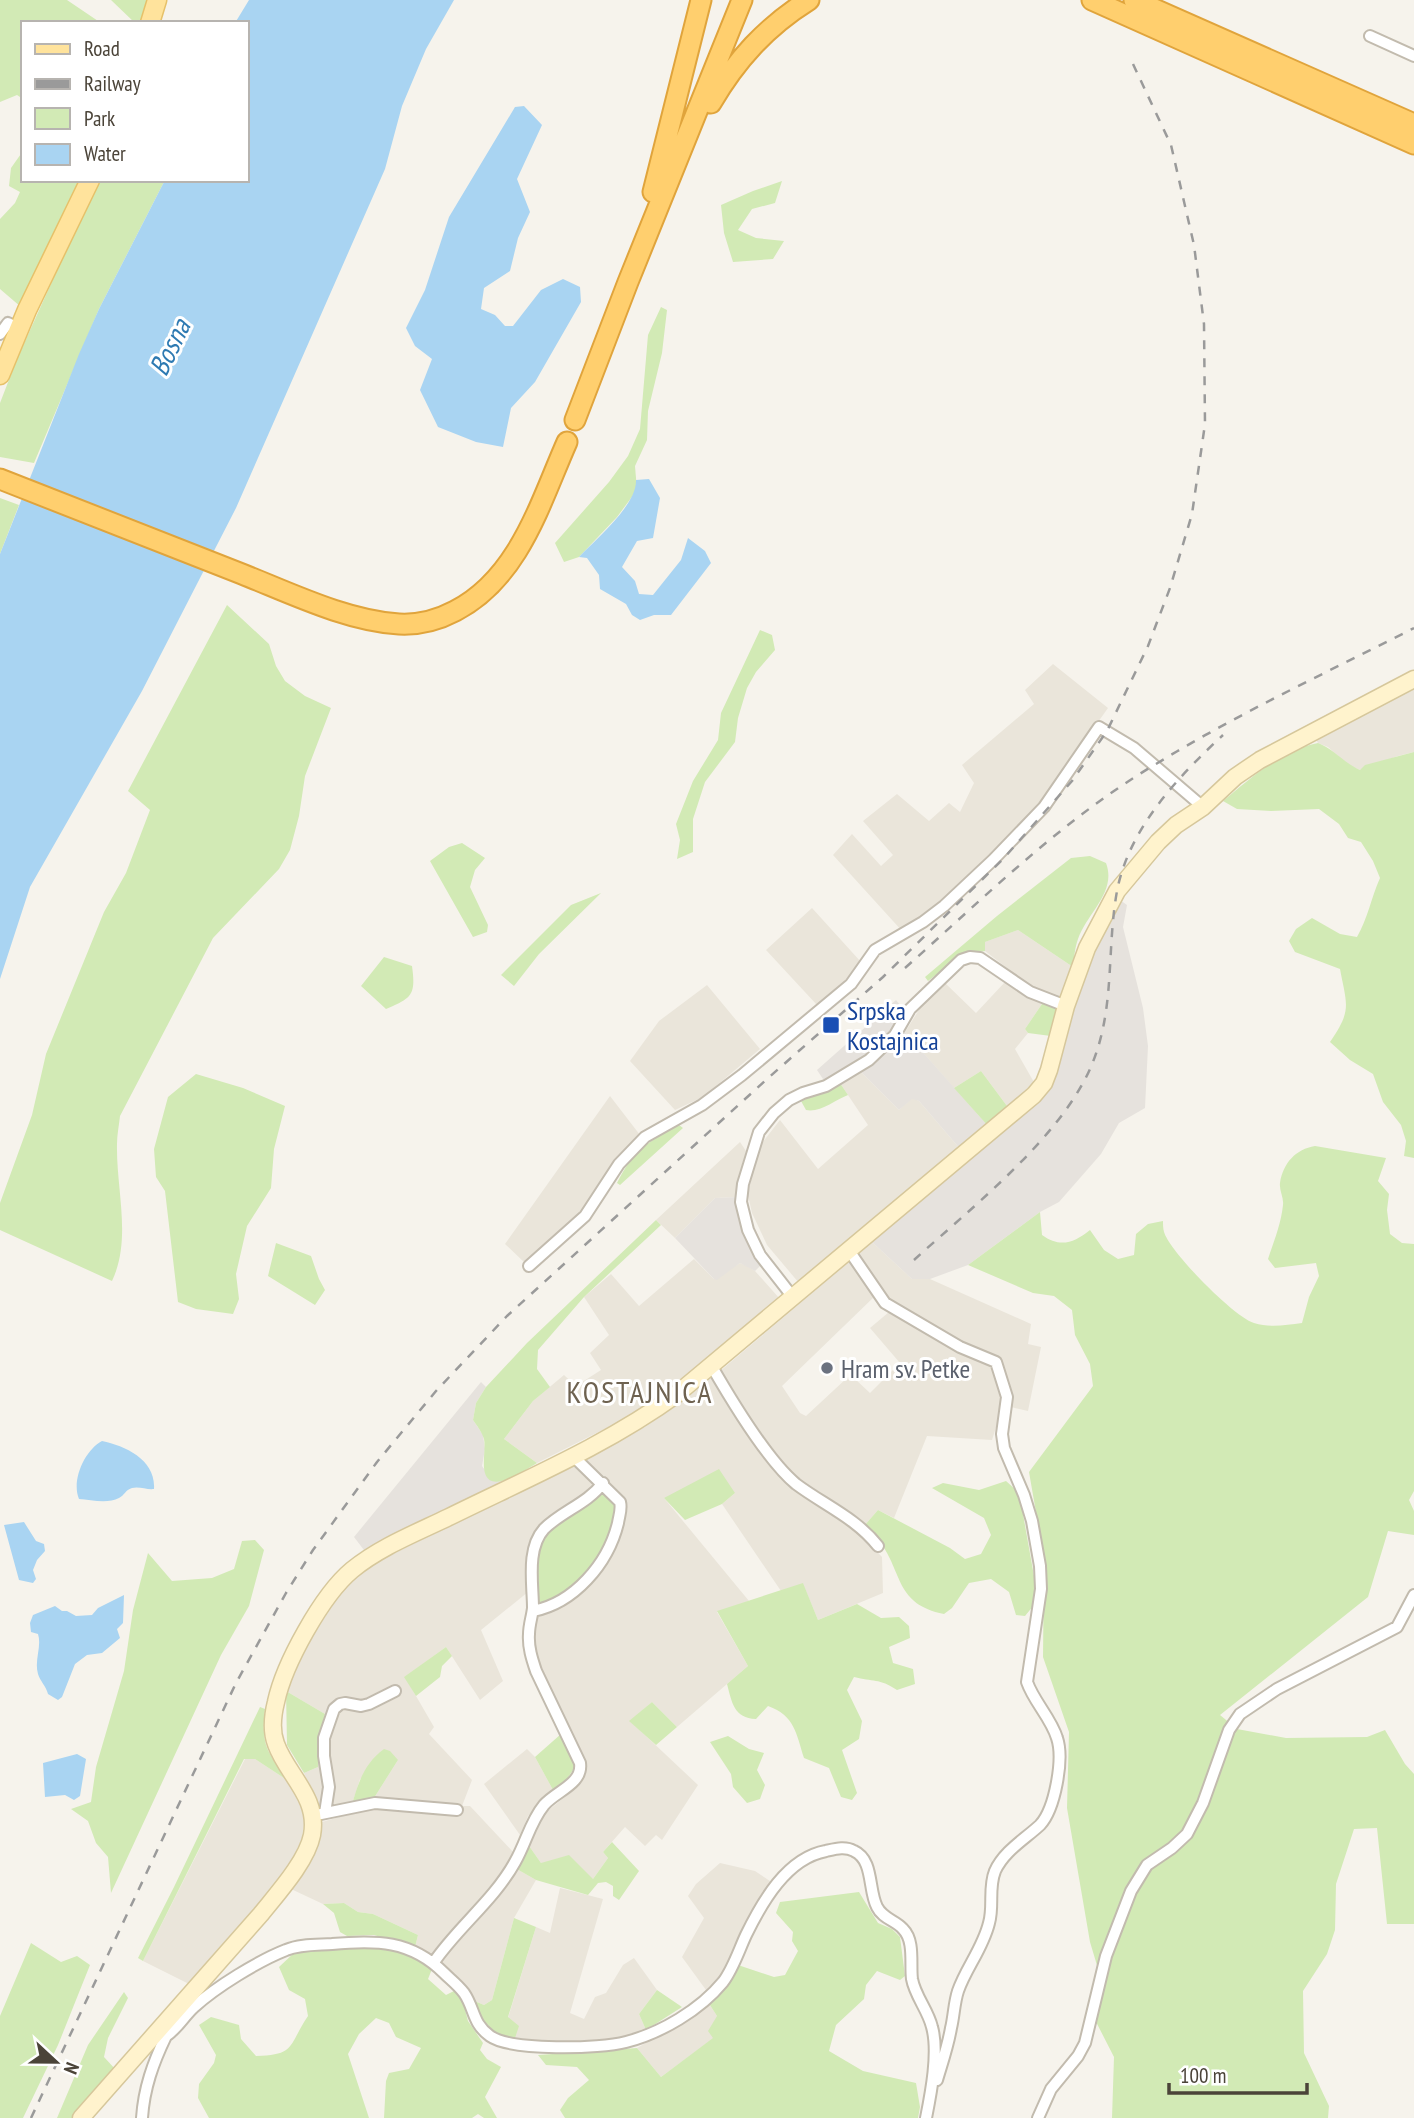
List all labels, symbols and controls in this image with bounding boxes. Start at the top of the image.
legend [21,21,248,182]
text: Road [84,35,120,62]
text: Railway [84,70,141,97]
text: Park [84,105,115,132]
text: Water [84,140,126,167]
water label: Bosna [140,311,199,381]
place label: Srpska Kostajnica [847,994,939,1057]
marker: Srpska Kostajnica [821,1015,841,1035]
place label: Hram sv. Petke [841,1352,970,1385]
marker: Hram sv. Petke [819,1360,835,1376]
district label: KOSTAJNICA [567,1372,714,1411]
north arrow [21,2027,91,2097]
scale bar [1169,2052,1307,2096]
text: N [59,2059,85,2078]
text: 100 m [1180,2062,1226,2089]

